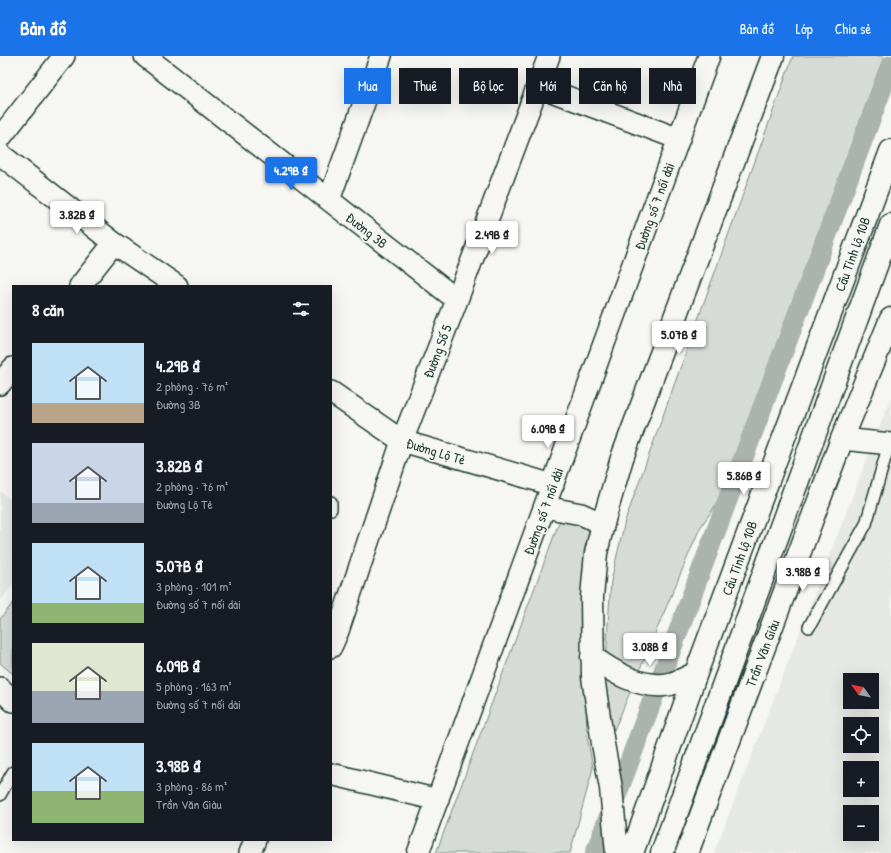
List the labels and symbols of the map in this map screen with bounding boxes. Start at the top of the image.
pin: 4.29B ₫ [254,157,328,191]
street label: Đường số 7 nối dài [629,160,680,253]
pin: 3.82B ₫ [40,201,114,235]
street label: Đường 3B [342,208,392,253]
street label: Cầu Tỉnh lộ 10B [830,214,874,294]
pin: 2.49B ₫ [455,221,529,255]
street label: Đường Số 5 [418,321,457,381]
pin: 5.07B ₫ [642,321,716,355]
pin: 6.09B ₫ [511,415,585,449]
street label: Đường Lộ Tẻ [404,433,468,470]
pin: 5.86B ₫ [707,462,781,496]
street label: Đường số 7 nối dài [518,465,569,558]
street label: Cầu Tỉnh lộ 10B [717,518,761,598]
pin: 3.98B ₫ [766,558,840,592]
street label: Trần Văn Giàu [740,616,784,689]
pin: 3.08B ₫ [613,633,687,667]
north arrow [843,673,879,709]

